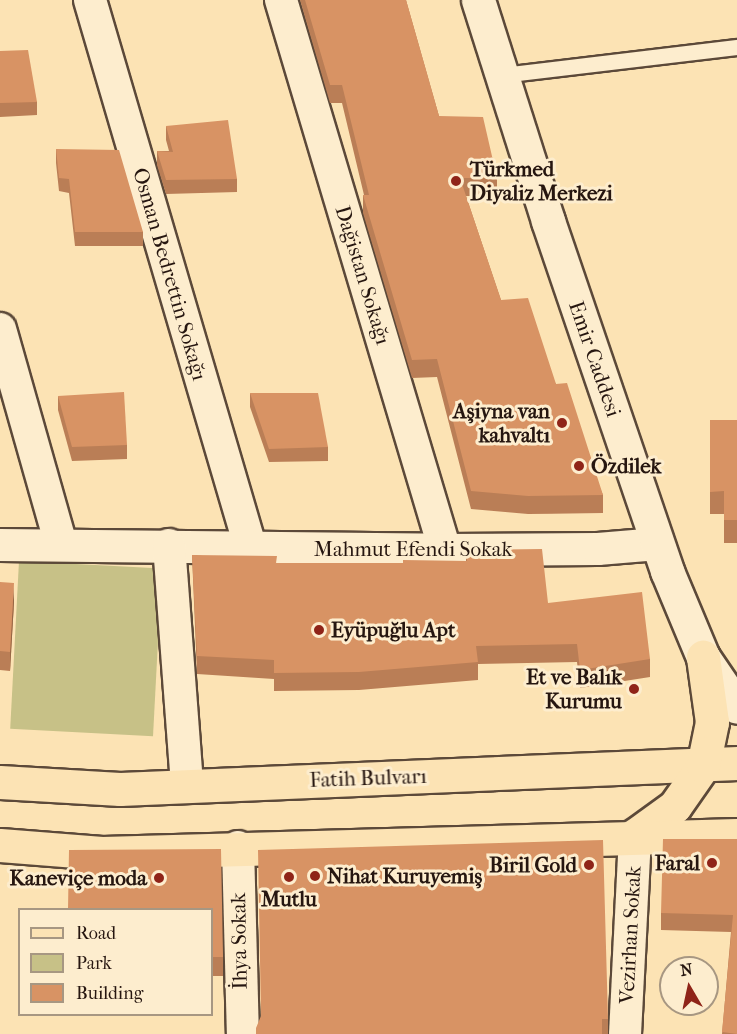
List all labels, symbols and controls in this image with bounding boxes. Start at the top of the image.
place label: Türkmed Diyaliz Merkezi [470,156,613,206]
street label: Osman Bedrettin Sokağı [128,165,212,383]
marker: Türkmed Diyaliz Merkezi [447,172,465,190]
street label: Dağistan Sokağı [330,202,396,348]
street label: Emir Caddesi [563,298,627,420]
place label: Aşiyna van kahvaltı [453,398,550,448]
marker: Aşiyna van kahvaltı [555,416,569,430]
place label: Özdilek [591,453,661,479]
marker: Özdilek [572,459,586,473]
street label: Mahmut Efendi Sokak [314,536,512,562]
place label: Eyüpuğlu Apt [331,617,455,643]
marker: Eyüpuğlu Apt [312,623,326,637]
place label: Et ve Balık Kurumu [526,664,622,714]
marker: Et ve Balık Kurumu [627,682,641,696]
street label: Fatih Bulvarı [309,763,427,793]
place label: Faral [655,850,700,876]
place label: Biril Gold [489,852,577,878]
marker: Faral [705,856,719,870]
marker: Biril Gold [582,858,596,872]
place label: Nihat Kuruyemiş [327,863,482,889]
place label: Kaneviçe moda [10,865,147,891]
street label: Vezirhan Sokak [614,865,646,1005]
marker: Nihat Kuruyemiş [308,869,322,883]
marker: Mutlu [282,870,296,884]
marker: Kaneviçe moda [152,871,166,885]
place label: Mutlu [261,886,317,912]
street label: İhya Sokak [226,892,252,990]
legend [18,908,213,1016]
text: Road [76,923,116,944]
text: Park [76,953,112,974]
north arrow [659,956,719,1016]
text: N [679,959,694,980]
text: Building [76,983,143,1004]

